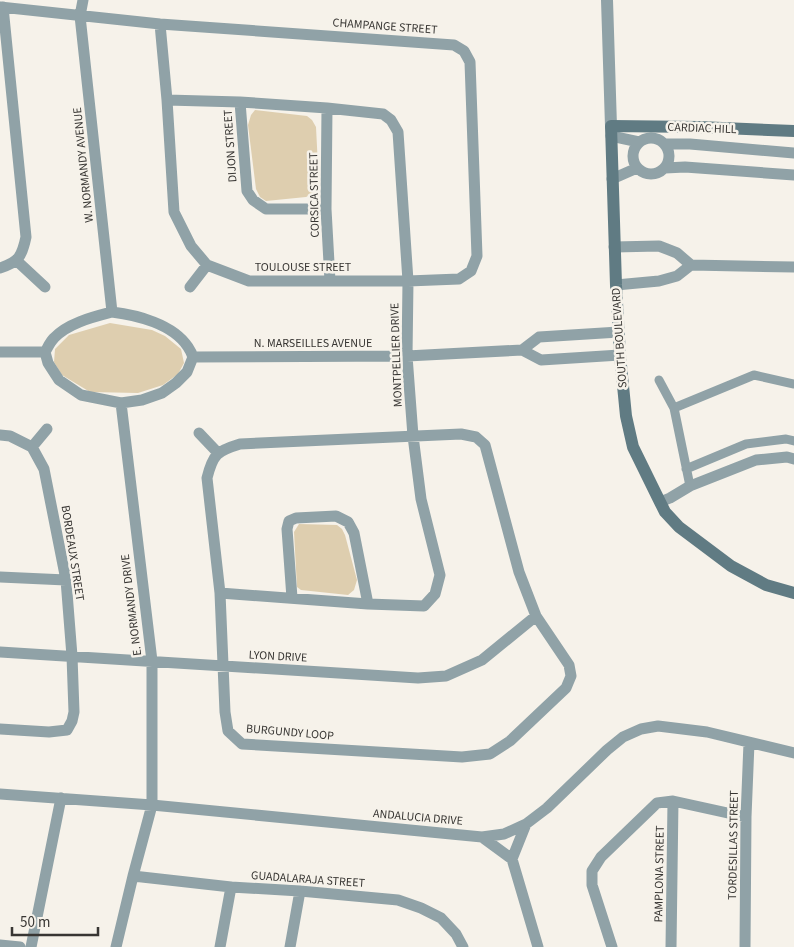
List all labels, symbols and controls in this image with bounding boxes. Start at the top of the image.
street label: CHAMPANGE STREET [332,14,439,39]
street label: W. NORMANDY AVENUE [69,106,98,223]
street label: DIJON STREET [219,108,242,183]
street label: CARDIAC HILL [667,119,737,138]
street label: CORSICA STREET [305,152,324,238]
street label: TOULOUSE STREET [255,259,352,276]
street label: SOUTH BOULEVARD [608,287,631,389]
street label: MONTPELLIER DRIVE [386,303,407,407]
street label: N. MARSEILLES AVENUE [254,335,372,352]
street label: BORDEAUX STREET [57,504,89,603]
street label: E. NORMANDY DRIVE [117,553,146,657]
street label: LYON DRIVE [248,646,308,667]
street label: BURGUNDY LOOP [245,720,335,745]
street label: TORDESILLAS STREET [724,789,743,900]
street label: ANDALUCIA DRIVE [372,805,464,830]
street label: PAMPLONA STREET [650,825,669,923]
street label: GUADALARAJA STREET [250,867,366,892]
scale bar [12,904,99,936]
text: 50 m [20,912,50,933]

